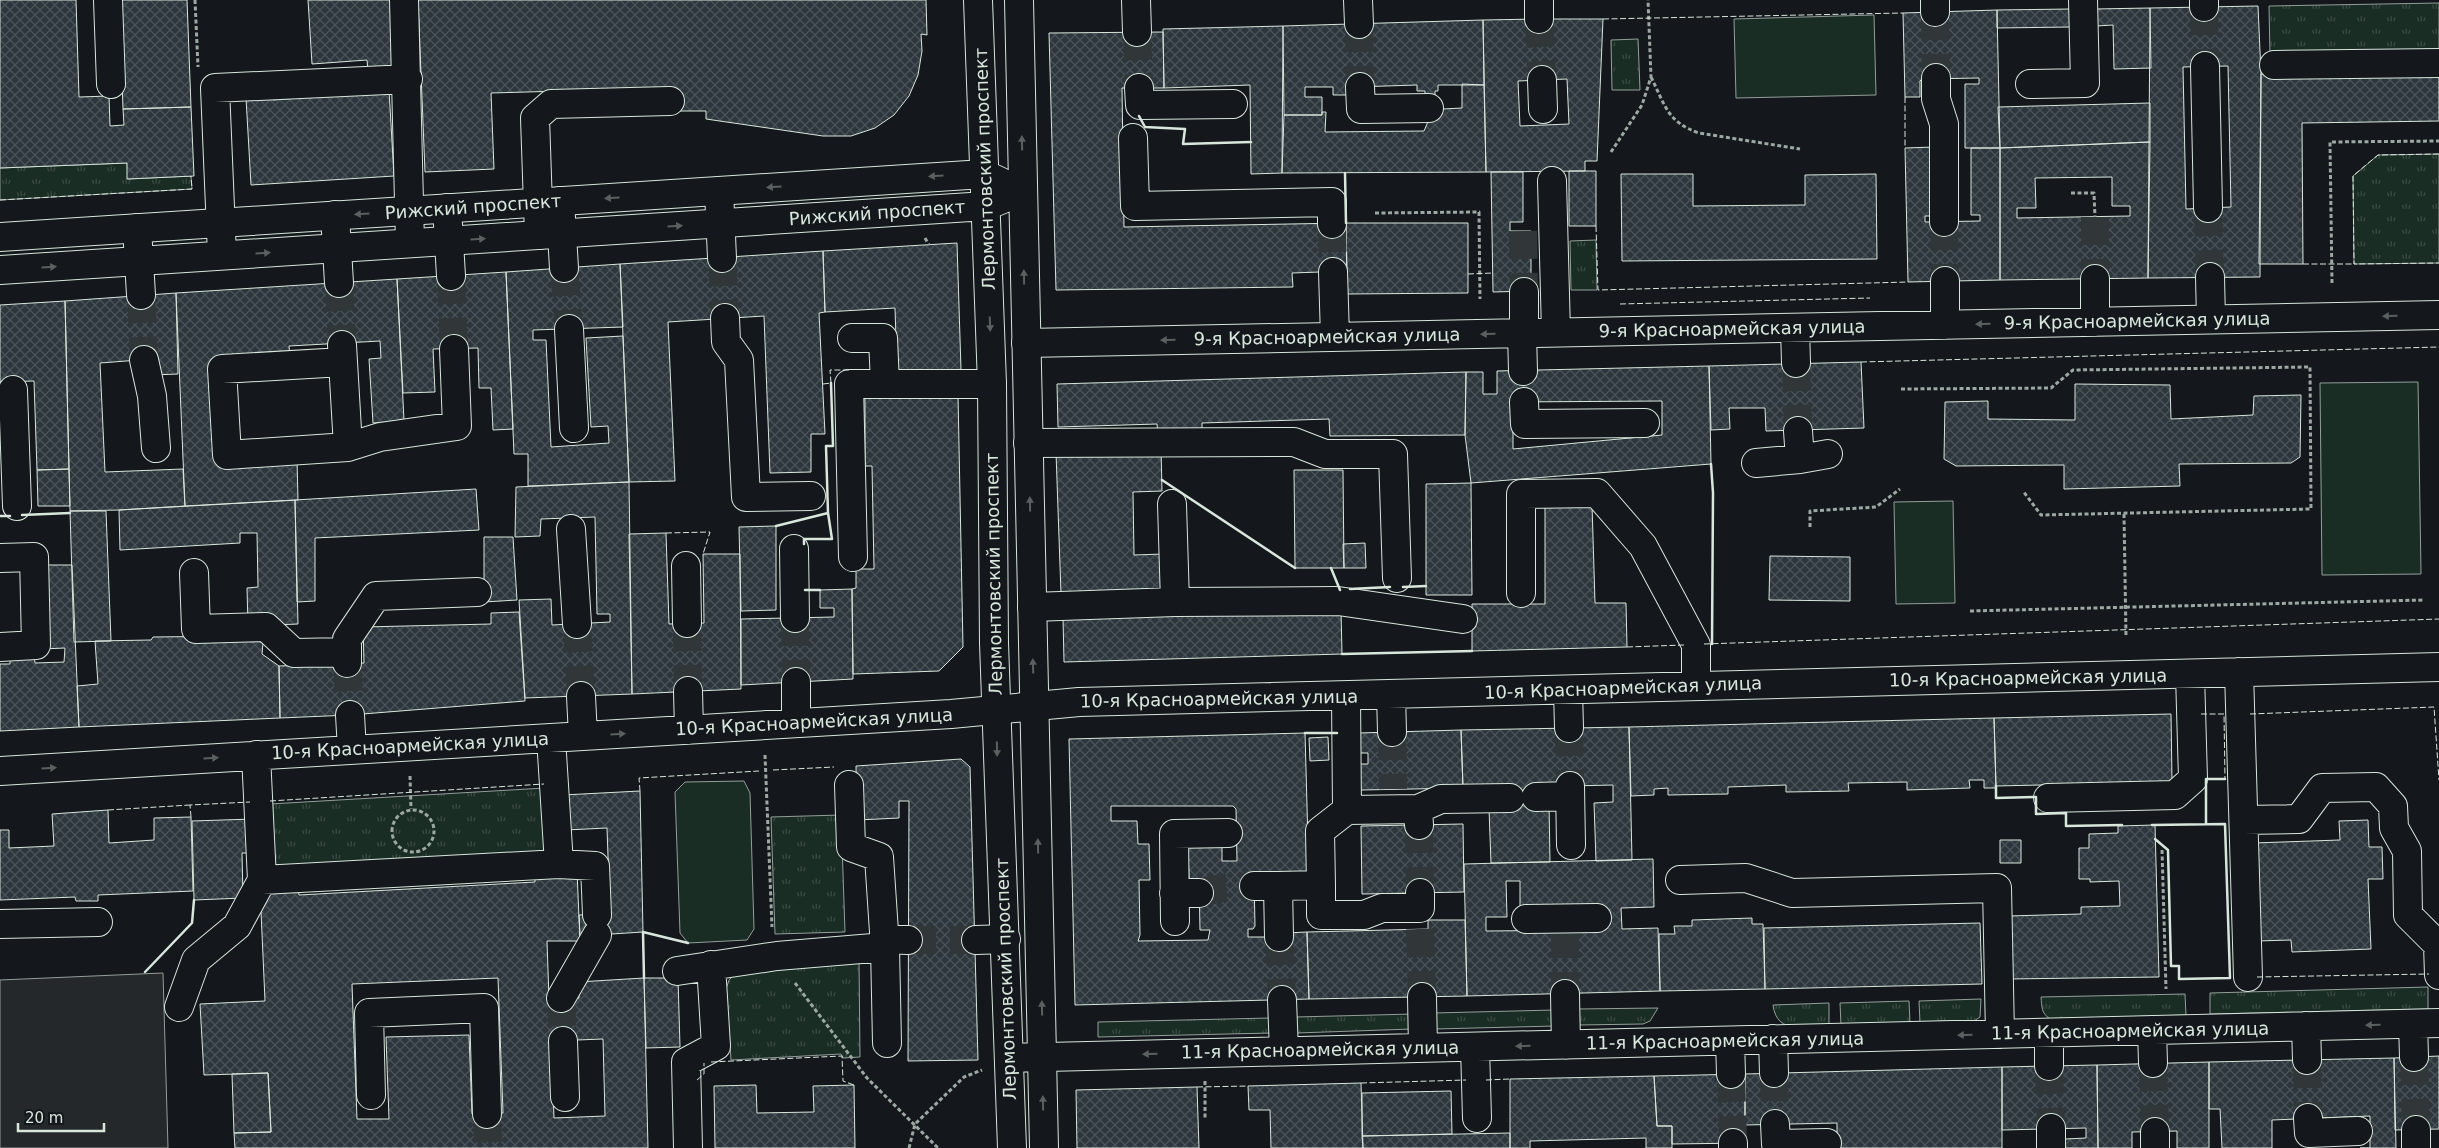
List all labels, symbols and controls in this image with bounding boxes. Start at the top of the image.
street label: Лермонтовский проспект [970,47,999,291]
one-way arrow [1018,135,1026,151]
one-way arrow [928,173,944,181]
one-way arrow [765,184,781,192]
street label: Рижский проспект [384,190,562,223]
one-way arrow [603,194,619,202]
street label: Рижский проспект [788,196,966,229]
one-way arrow [354,210,370,218]
one-way arrow [667,222,683,230]
one-way arrow [470,234,486,242]
one-way arrow [255,248,271,256]
one-way arrow [41,262,57,270]
one-way arrow [1020,268,1028,284]
street label: 9-я Красноармейская улица [2003,308,2271,333]
one-way arrow [2382,312,2398,320]
street label: 9-я Красноармейская улица [1598,316,1866,341]
one-way arrow [987,317,995,333]
one-way arrow [1975,320,1991,328]
street label: 9-я Красноармейская улица [1193,324,1461,349]
one-way arrow [1480,330,1496,338]
one-way arrow [1160,337,1176,345]
street label: Лермонтовский проспект [981,452,1006,696]
one-way arrow [1025,495,1033,511]
one-way arrow [1029,658,1037,674]
street label: 10-я Красноармейская улица [1889,665,2167,690]
street label: 10-я Красноармейская улица [1484,672,1762,703]
street label: 10-я Красноармейская улица [1080,686,1358,711]
street label: 10-я Красноармейская улица [675,704,953,739]
street label: 10-я Красноармейская улица [271,728,549,763]
one-way arrow [610,729,626,737]
one-way arrow [993,742,1001,758]
one-way arrow [203,754,219,762]
one-way arrow [41,764,57,772]
one-way arrow [1034,838,1042,854]
street label: Лермонтовский проспект [991,857,1020,1101]
one-way arrow [1038,1000,1046,1016]
street label: 11-я Красноармейская улица [1991,1018,2269,1043]
one-way arrow [2365,1021,2381,1029]
street label: 11-я Красноармейская улица [1586,1028,1864,1053]
one-way arrow [1957,1031,1973,1039]
street label: 11-я Красноармейская улица [1181,1037,1459,1062]
one-way arrow [1514,1042,1530,1050]
one-way arrow [1142,1051,1158,1059]
one-way arrow [1039,1094,1047,1110]
scale bar [18,1100,104,1132]
text: 20 m [25,1109,63,1127]

